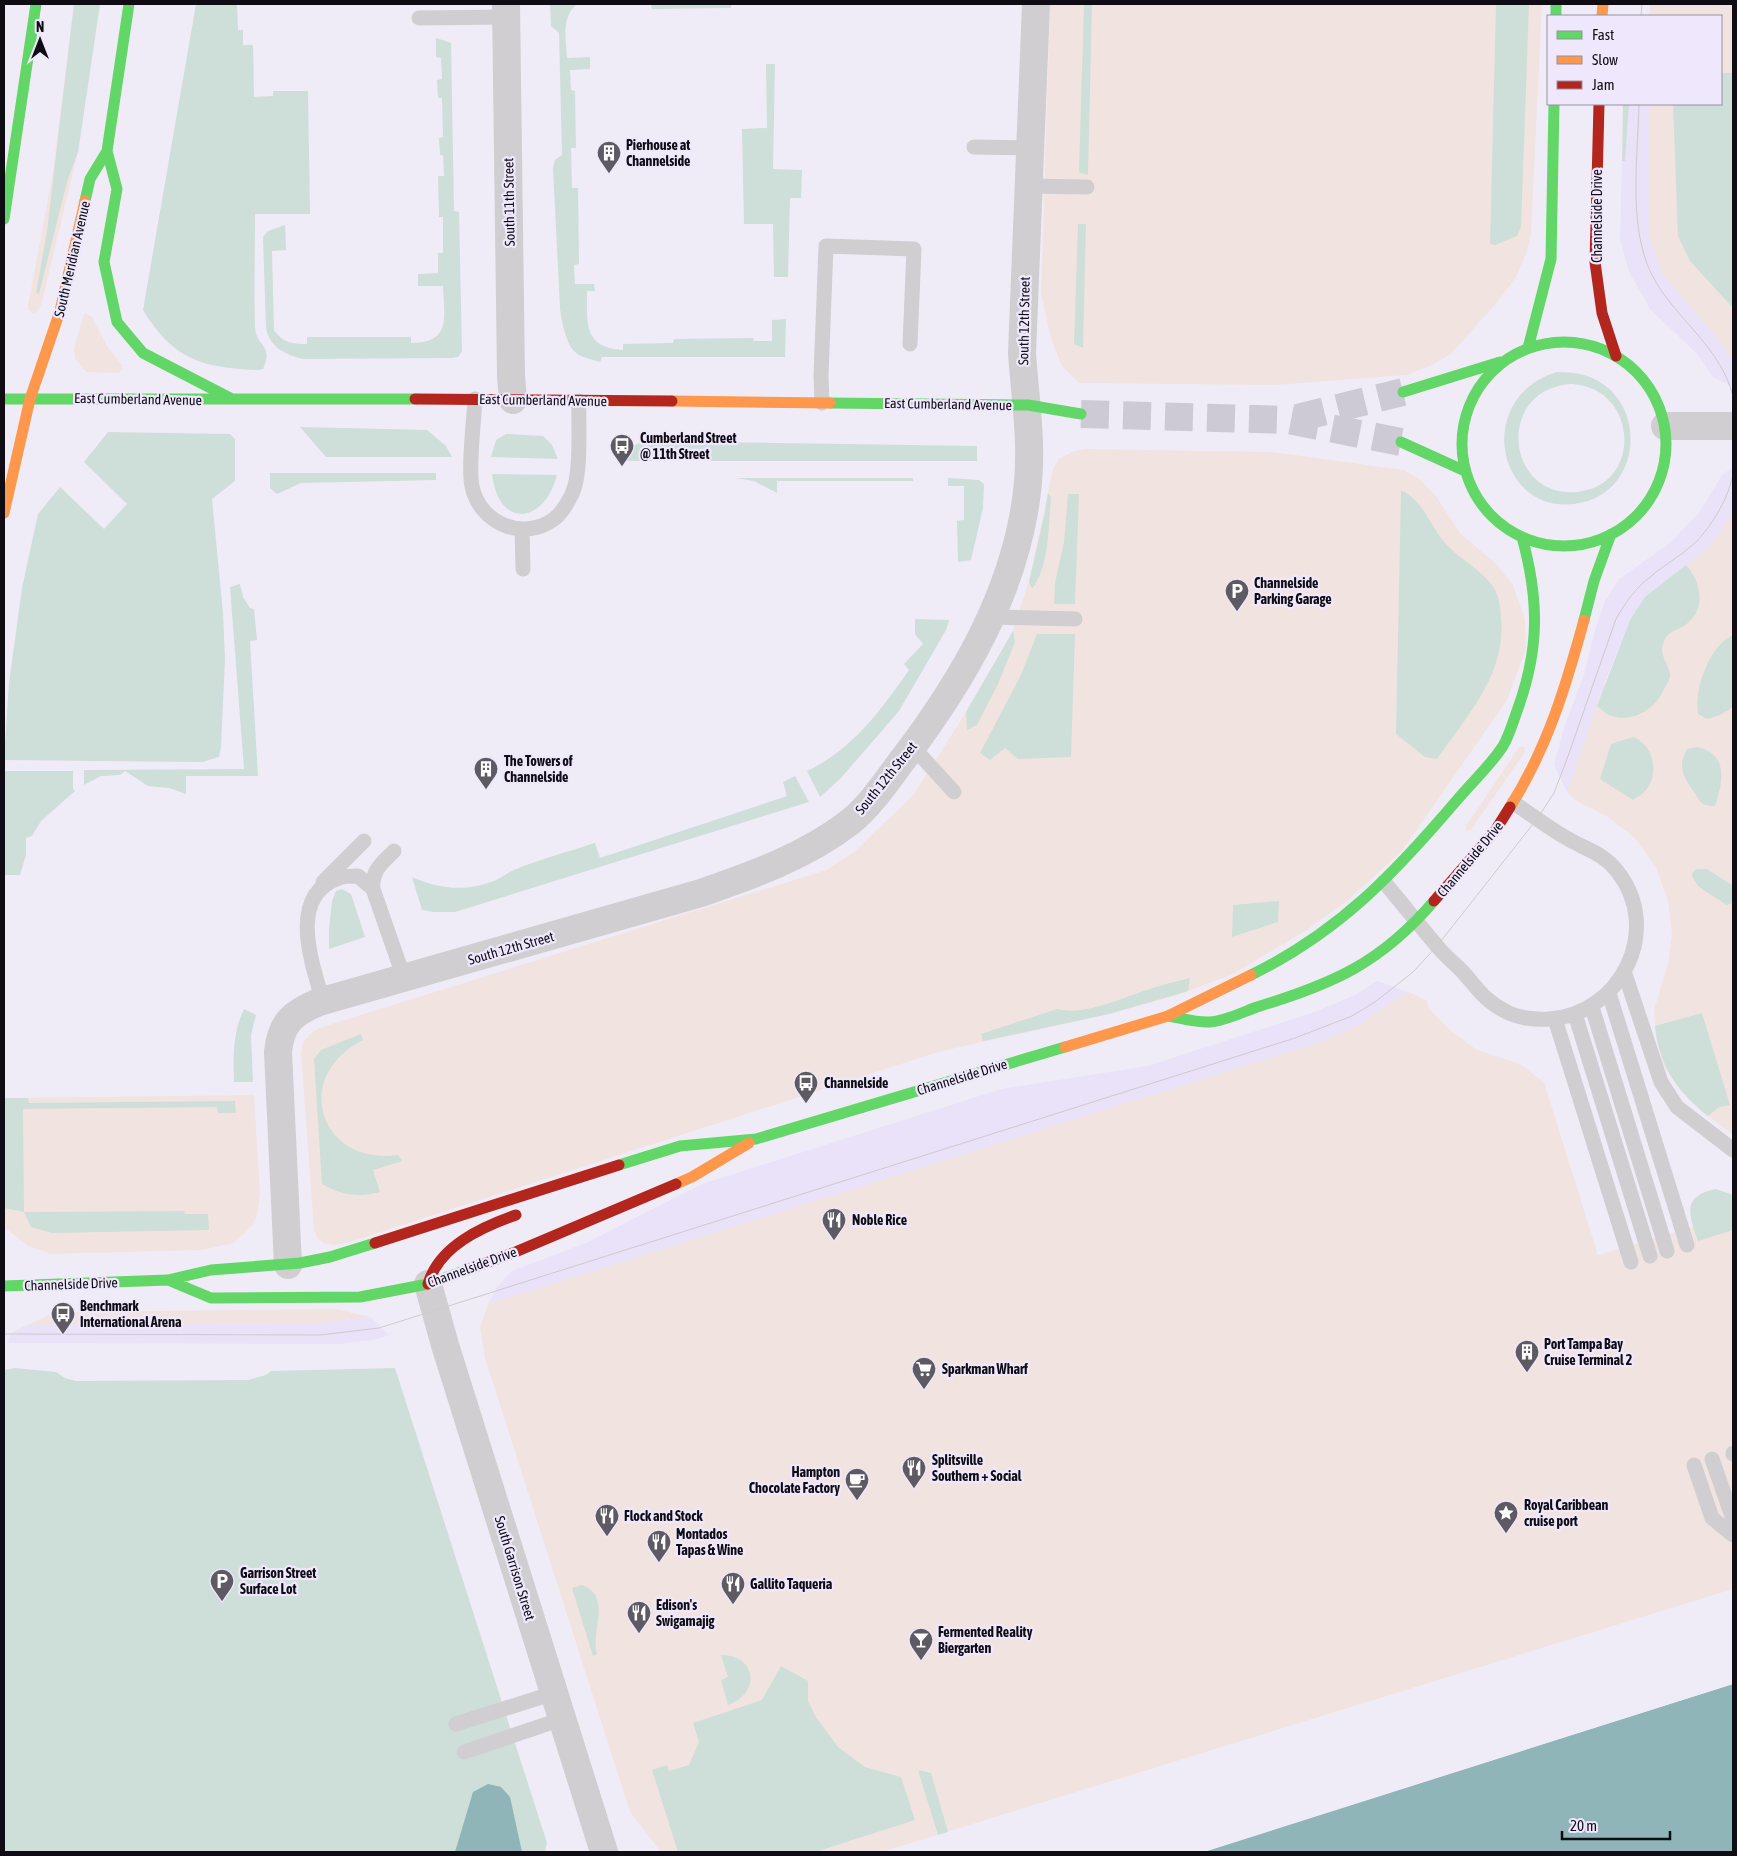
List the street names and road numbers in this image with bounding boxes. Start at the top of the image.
street label: South 11th Street [500,158,518,246]
street label: Channelside Drive [1589,169,1605,263]
street label: South Meridian Avenue [51,199,93,319]
street label: South 12th Street [1015,277,1033,365]
street label: East Cumberland Avenue [74,390,202,408]
street label: East Cumberland Avenue [479,391,607,409]
street label: East Cumberland Avenue [884,395,1012,413]
street label: South 12th Street [852,739,920,817]
street label: Channelside Drive [1434,818,1506,900]
street label: South 12th Street [466,928,556,968]
street label: Channelside Drive [915,1056,1009,1098]
street label: Channelside Drive [425,1243,519,1291]
street label: Channelside Drive [24,1274,118,1294]
street label: South Garrison Street [492,1514,538,1622]

